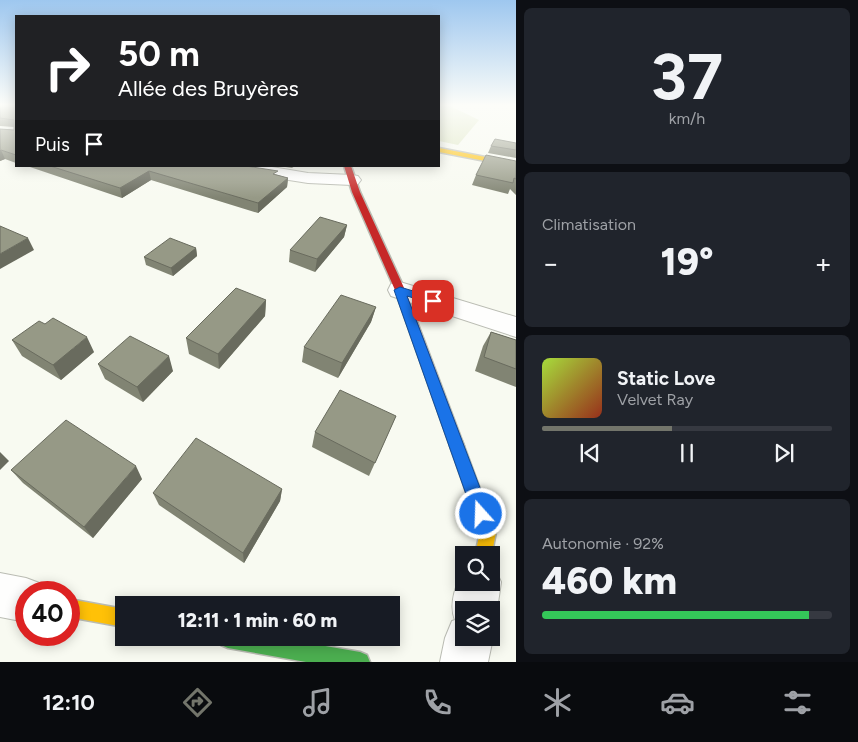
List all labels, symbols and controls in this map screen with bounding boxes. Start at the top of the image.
text: 50 m [118,33,200,75]
icon: right [35,35,100,100]
text: 37 [651,37,723,115]
text: Allée des Bruyères [118,75,299,102]
text: km/h [669,109,705,128]
icon: arrive [80,130,108,158]
text: Puis [35,133,70,156]
text: Climatisation [542,215,636,234]
text: 19° [660,239,714,285]
text: − [542,246,559,280]
text: + [815,246,832,280]
pin [412,280,454,322]
icon: arrive [419,287,447,315]
text: Static Love [617,367,715,390]
text: Velvet Ray [617,390,693,409]
icon: previous [576,439,604,467]
icon: pause [673,439,701,467]
icon: next [770,439,798,467]
position arrow [454,487,506,539]
text: Autonomie · 92% [542,534,664,553]
map controls [455,546,500,646]
button: search [455,546,500,591]
text: 460 km [542,558,677,604]
speed limit sign: 40 [15,581,80,646]
button: layers [455,601,500,646]
text: 12:11 · 1 min · 60 m [178,609,337,632]
icon: directions [180,685,215,720]
icon: music [300,685,335,720]
icon: phone [420,685,455,720]
icon: climate [540,685,575,720]
icon: car [660,685,695,720]
icon: filters [780,685,815,720]
text: 12:10 [43,689,95,716]

